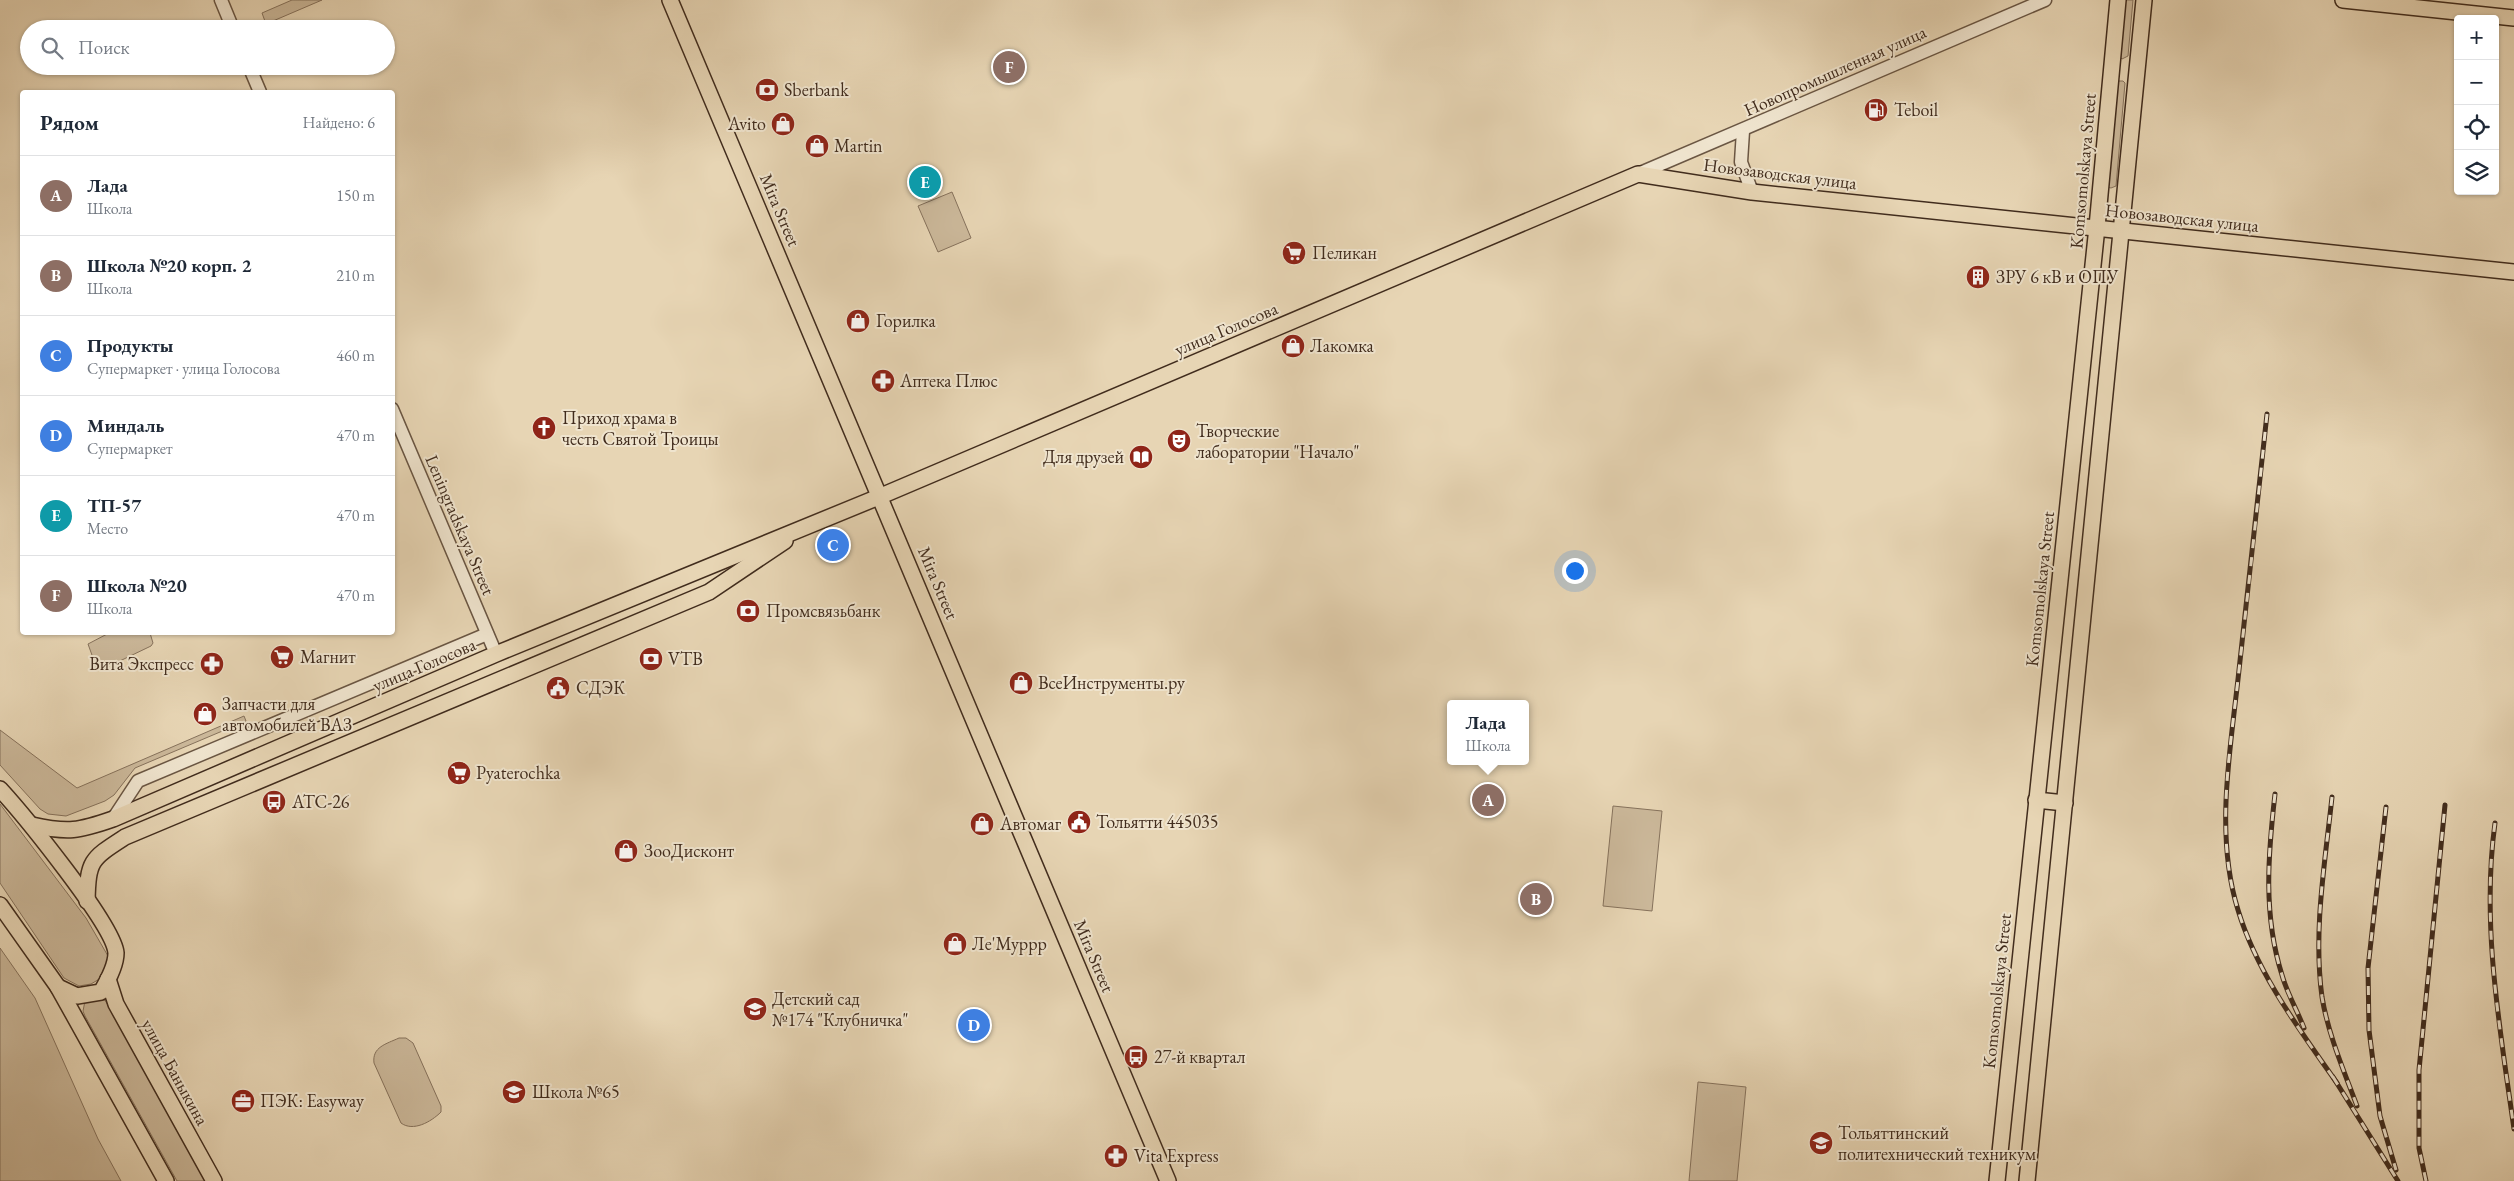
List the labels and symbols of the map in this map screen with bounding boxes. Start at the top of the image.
street label: Новопромышленная улица [1740,20,1930,121]
pin: F [993,48,1025,86]
bank icon: Sberbank [754,77,780,103]
place label: Sberbank [784,78,849,101]
street label: Komsomolskaya Street [2064,92,2101,250]
fuel station icon: Teboil [1863,97,1889,123]
place label: Teboil [1894,98,1938,121]
shop icon: Avito [770,111,796,137]
place label: Avito [727,112,766,135]
shop icon: Martin [804,133,830,159]
place label: Martin [834,134,883,157]
street label: Новозаводская улица [1702,153,1859,194]
pin: E [909,163,941,201]
street label: Mira Street [755,170,806,250]
street label: Новозаводская улица [2104,198,2261,237]
supermarket icon: Пеликан [1281,240,1307,266]
place label: Пеликан [1312,241,1377,264]
building icon: ЗРУ 6 кВ и ОПУ [1965,264,1991,290]
place label: ЗРУ 6 кВ и ОПУ [1996,265,2119,288]
street label: улица Голосова [1171,296,1282,361]
shop icon: Горилка [845,308,871,334]
place label: Горилка [876,309,936,332]
shop icon: Лакомка [1280,333,1306,359]
place label: Лакомка [1310,334,1375,357]
pharmacy icon: Аптека Плюс [870,368,896,394]
place label: Аптека Плюс [899,369,998,392]
place label: Приход храма в честь Святой Троицы [562,406,719,450]
church icon: Приход храма в честь Святой Троицы [531,415,557,441]
place label: Творческие лаборатории "Начало" [1196,419,1360,463]
theatre icon: Творческие лаборатории "Начало" [1166,428,1192,454]
library icon: Для друзей [1128,444,1154,470]
place label: Для друзей [1043,445,1124,468]
street label: Leningradskaya Street [421,451,501,599]
street label: Komsomolskaya Street [2020,510,2059,668]
pin: C [817,526,849,564]
street label: Mira Street [913,543,964,623]
your location [1562,558,1588,584]
bank icon: Промсвязьбанк [735,598,761,624]
place label: Промсвязьбанк [766,599,881,622]
street label: улица Голосова [369,632,480,697]
supermarket icon: Магнит [269,644,295,670]
place label: Магнит [300,645,356,668]
bank icon: VTB [638,646,664,672]
place label: VTB [668,647,703,670]
pharmacy icon: Вита Экспресс [199,651,225,677]
place label: Вита Экспресс [89,652,194,675]
shop icon: ВсеИнструменты.ру [1008,670,1034,696]
place label: ВсеИнструменты.ру [1038,671,1185,694]
public building icon: СДЭК [545,675,571,701]
place label: СДЭК [576,676,625,699]
place label: Запчасти для автомобилей ВАЗ [222,692,352,736]
shop icon: Запчасти для автомобилей ВАЗ [192,701,218,727]
supermarket icon: Pyaterochka [446,760,472,786]
place label: Pyaterochka [476,761,561,784]
pin: A [1472,781,1504,819]
bus stop icon: АТС-26 [261,789,287,815]
place label: АТС-26 [291,790,350,813]
public building icon: Тольятти 445035 [1066,809,1092,835]
place label: Тольятти 445035 [1096,810,1218,833]
shop icon: Автомаг [969,811,995,837]
place label: Автомаг [999,812,1062,835]
shop icon: ЗооДисконт [613,838,639,864]
place label: ЗооДисконт [644,839,735,862]
pin: B [1520,880,1552,918]
street label: Komsomolskaya Street [1977,912,2016,1070]
street label: Mira Street [1069,916,1120,996]
shop icon: Ле'Муррр [942,931,968,957]
place label: Ле'Муррр [972,932,1047,955]
place label: Детский сад №174 "Клубничка" [772,987,908,1031]
school or university icon: Детский сад №174 "Клубничка" [742,996,768,1022]
pin: D [958,1006,990,1044]
street label: улица Баныкина [137,1014,215,1130]
bus stop icon: 27-й квартал [1123,1044,1149,1070]
place label: 27-й квартал [1154,1045,1246,1068]
school or university icon: Школа №65 [501,1079,527,1105]
place label: Школа №65 [532,1080,620,1103]
office icon: ПЭК: Easyway [230,1088,256,1114]
place label: ПЭК: Easyway [260,1089,364,1112]
place label: Тольяттинский политехнический техникум [1838,1121,2037,1165]
school or university icon: Тольяттинский политехнический техникум [1808,1130,1834,1156]
pharmacy icon: Vita Express [1103,1143,1129,1169]
place label: Vita Express [1134,1144,1219,1167]

